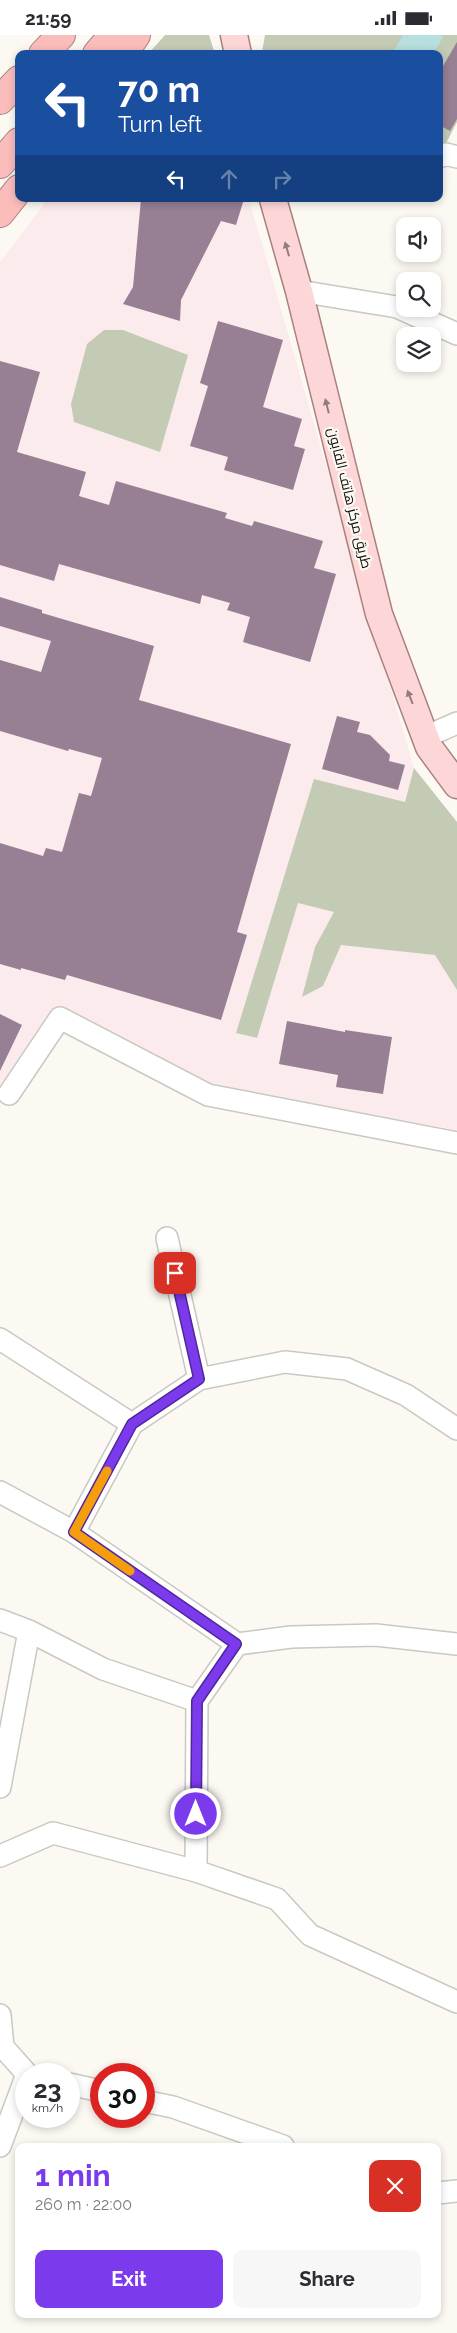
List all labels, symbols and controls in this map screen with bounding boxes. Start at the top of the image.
text: 21:59 [25,7,72,29]
text: 70 m [118,69,200,110]
icon: left [35,70,100,135]
text: Turn left [118,111,202,137]
icon: left [162,165,190,193]
icon: ahead [215,165,243,193]
icon: right [268,165,296,193]
map controls [396,217,441,372]
button: sound [396,217,441,262]
one-way arrow [283,241,291,256]
button: search [396,272,441,317]
button: layers [396,327,441,372]
one-way arrow [323,398,331,413]
street label: طريق مركز هاتف القابون [324,426,375,570]
one-way arrow [406,689,413,704]
pin [154,1252,196,1294]
icon: arrive [161,1259,189,1287]
position arrow [169,1787,221,1839]
speed limit sign: 30 [90,2063,155,2128]
text: 23 [33,2074,62,2104]
text: km/h [32,2101,63,2115]
text: 1 min [35,2158,111,2193]
button: close [369,2160,421,2212]
text: 260 m · 22:00 [35,2195,132,2214]
button: Exit [35,2250,223,2308]
button: Share [233,2250,421,2308]

